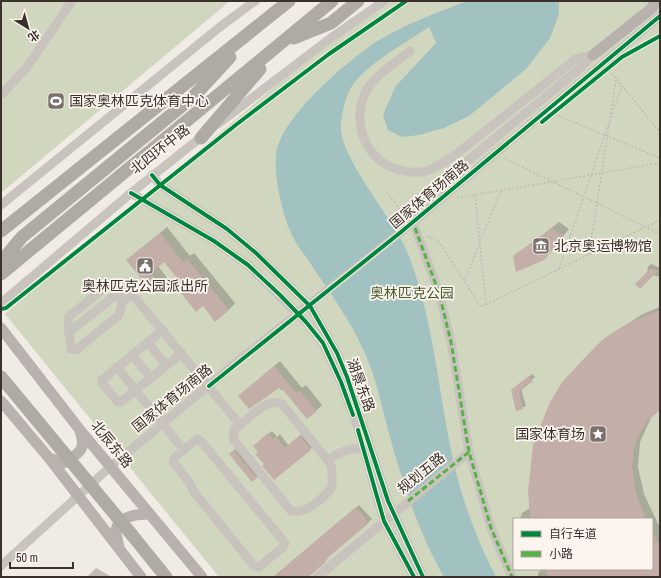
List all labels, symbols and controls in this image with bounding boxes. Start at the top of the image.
north arrow [8,8,48,48]
text: 北 [25,27,43,45]
sports icon: 国家奥林匹克体育中心 [46,91,66,111]
place label: 国家奥林匹克体育中心 [69,92,209,110]
street label: 北四环中路 [127,120,193,178]
street label: 国家体育场南路 [386,156,472,232]
museum icon: 北京奥运博物馆 [531,236,551,256]
place label: 北京奥运博物馆 [554,237,652,255]
public building icon: 奥林匹克公园派出所 [135,256,155,276]
place label: 奥林匹克公园派出所 [82,277,208,295]
park label: 奥林匹克公园 [370,284,454,302]
street label: 湖景东路 [343,356,379,414]
street label: 国家体育场南路 [128,360,216,436]
street label: 北辰东路 [87,417,137,471]
place icon: 国家体育场 [588,424,608,444]
place label: 国家体育场 [515,425,585,443]
street label: 规划五路 [394,448,448,498]
legend [513,518,653,570]
text: 自行车道 [549,526,597,542]
scale bar [10,544,73,570]
text: 小路 [549,546,573,562]
text: 50 m [16,550,38,566]

